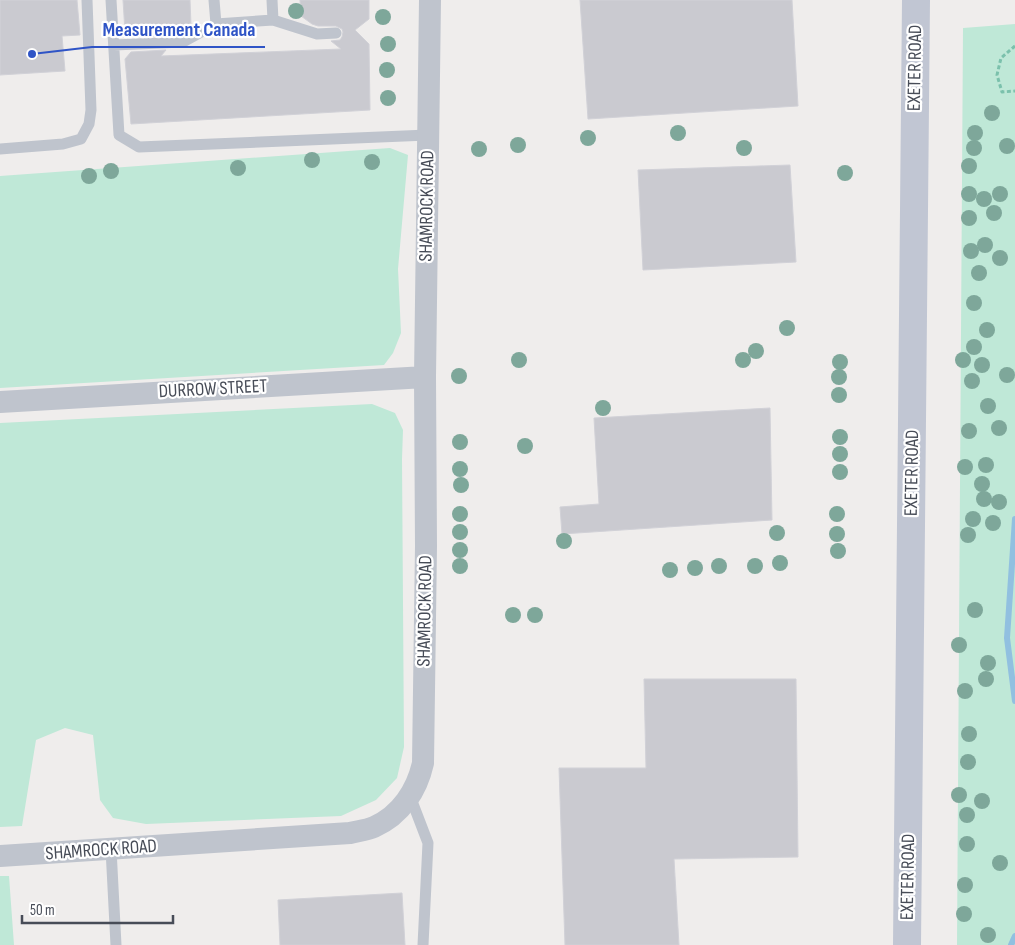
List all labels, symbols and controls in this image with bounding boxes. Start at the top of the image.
callout: Measurement Canada [92,12,265,47]
text: Measurement Canada [102,18,256,42]
street label: EXETER ROAD [903,25,927,111]
street label: SHAMROCK ROAD [415,150,439,262]
street label: DURROW STREET [158,375,268,403]
street label: EXETER ROAD [900,430,924,516]
street label: SHAMROCK ROAD [413,555,437,667]
street label: EXETER ROAD [896,834,920,920]
street label: SHAMROCK ROAD [45,835,157,865]
scale bar [22,892,174,924]
text: 50 m [30,901,55,920]

